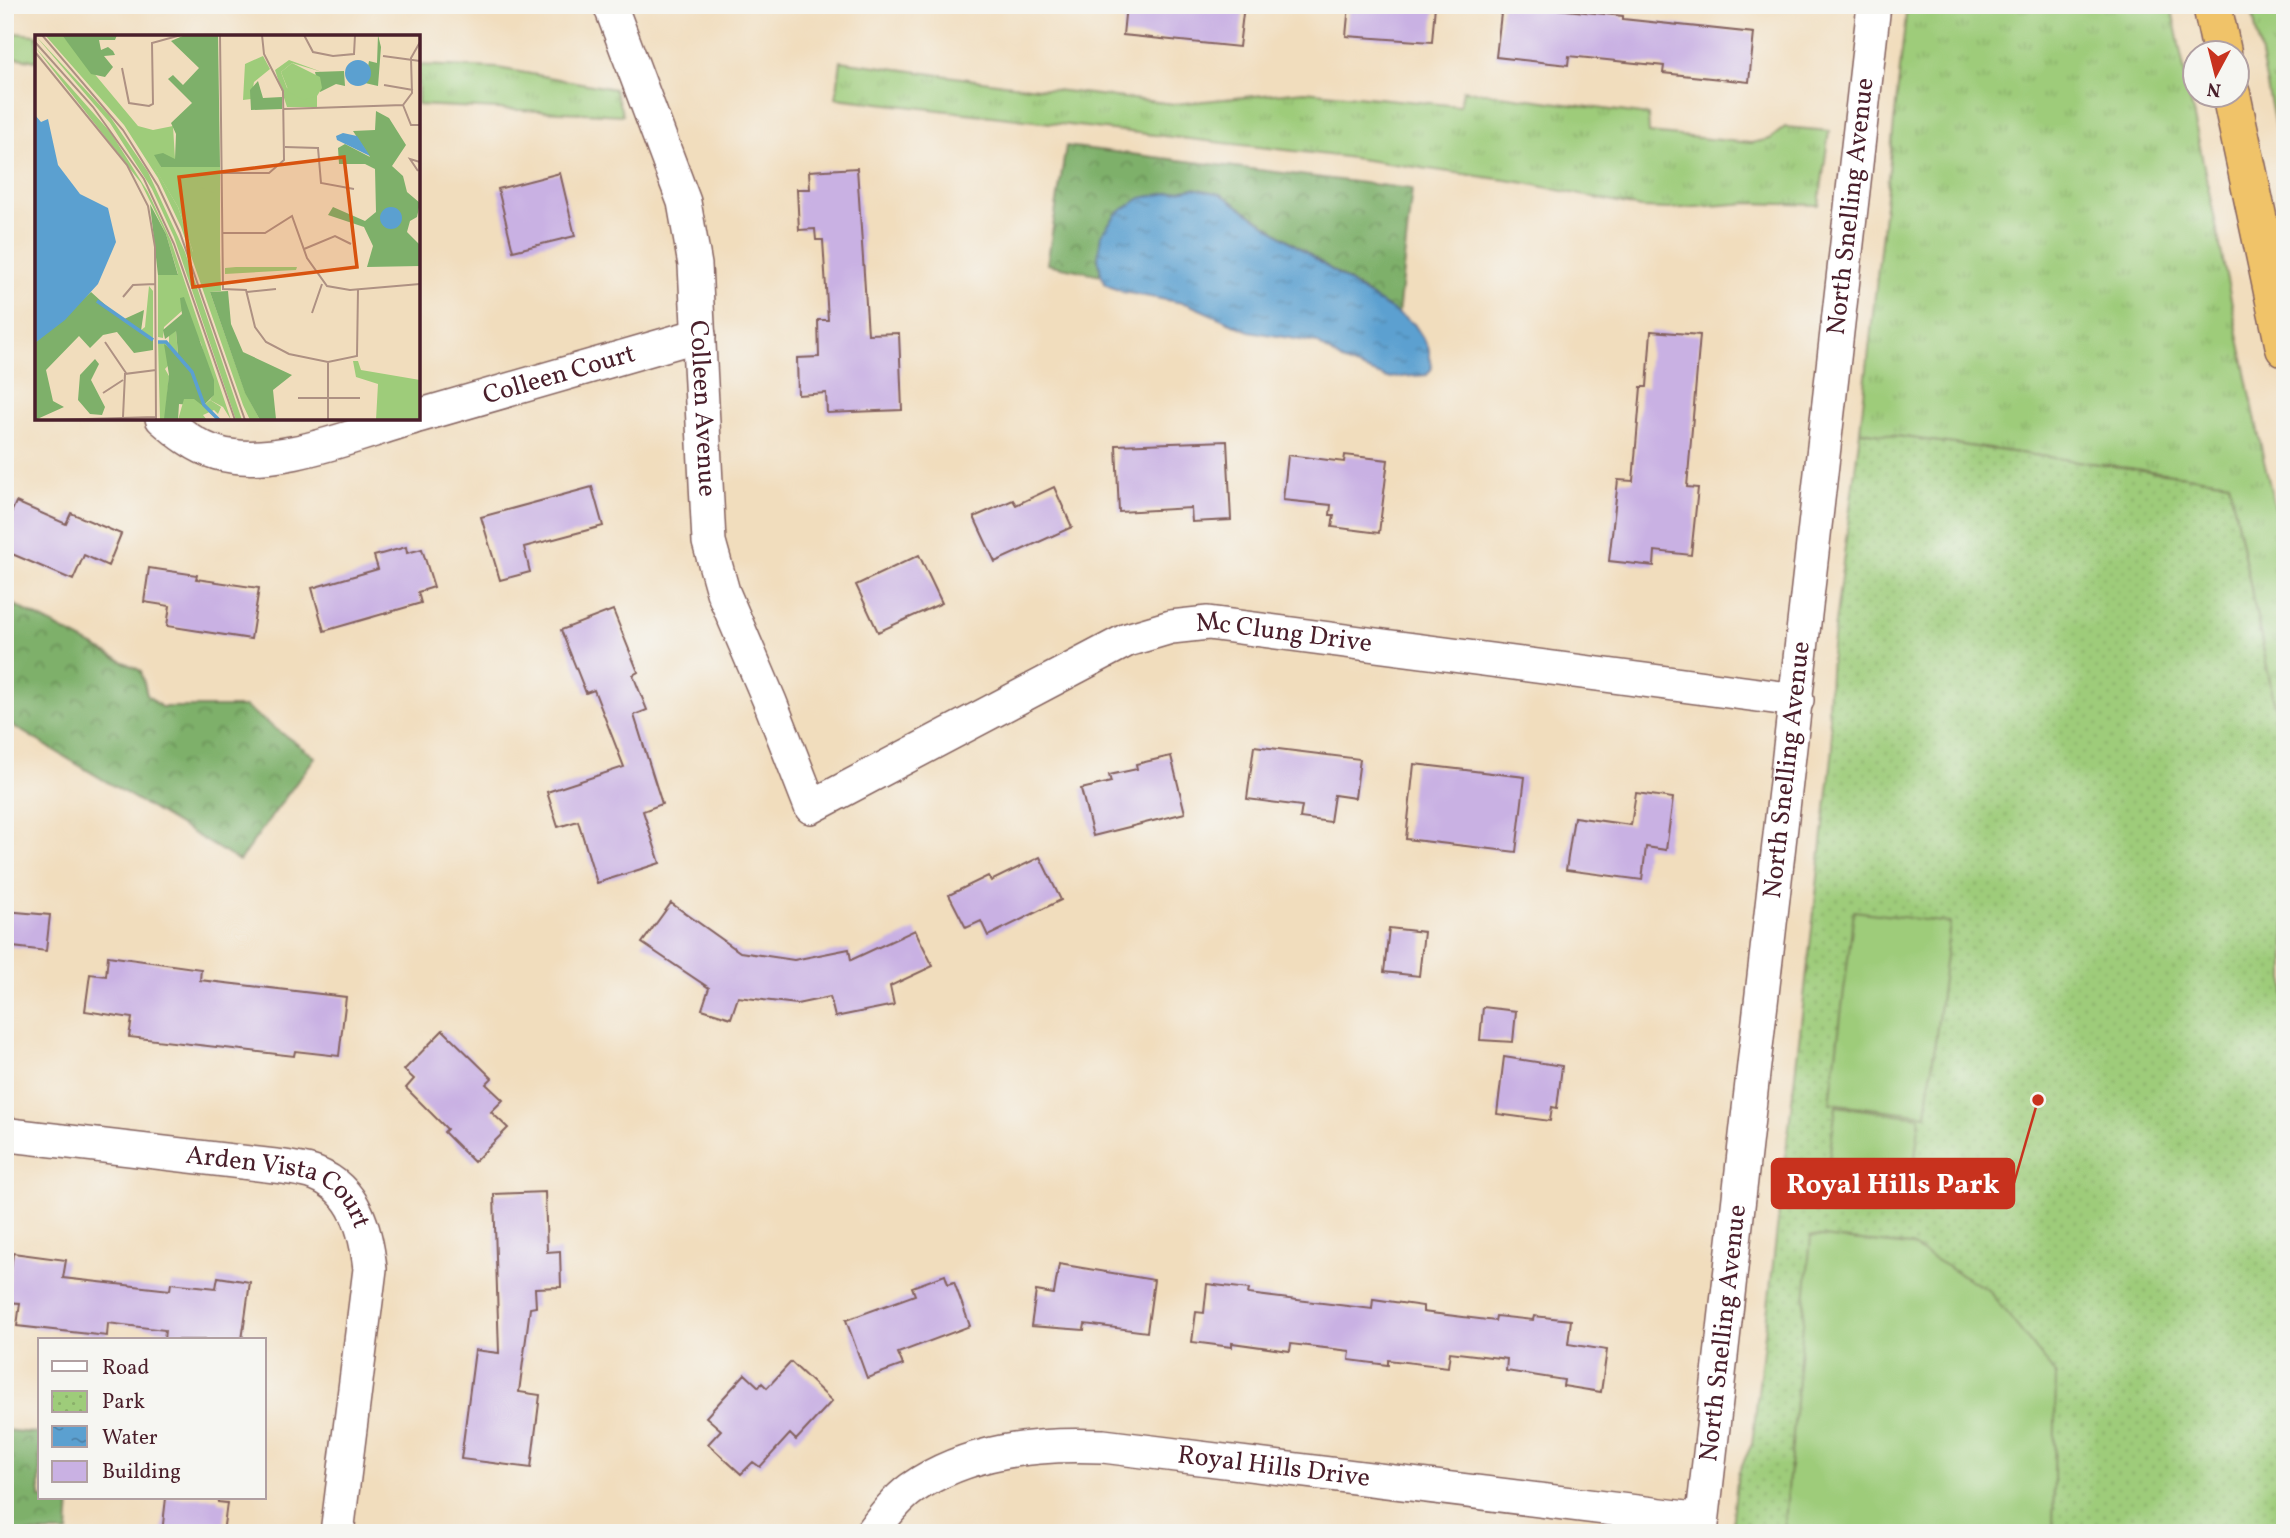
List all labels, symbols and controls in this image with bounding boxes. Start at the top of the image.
inset map [35,35,420,420]
north arrow [2182,38,2252,108]
text: N [2206,75,2223,103]
street label: North Snelling Avenue [1819,76,1884,337]
street label: Colleen Avenue [680,319,725,498]
street label: Colleen Court [479,336,640,414]
street label: Mc Clung Drive [1194,604,1374,662]
street label: North Snelling Avenue [1755,639,1820,900]
street label: Arden Vista Court [184,1138,379,1233]
callout: Royal Hills Park [1772,1159,2014,1208]
text: Royal Hills Park [1786,1166,2000,1205]
street label: North Snelling Avenue [1691,1203,1756,1464]
legend [38,1338,266,1500]
text: Road [102,1354,149,1383]
text: Park [102,1388,145,1417]
text: Water [102,1424,158,1453]
street label: Royal Hills Drive [1175,1437,1372,1497]
text: Building [102,1458,181,1487]

